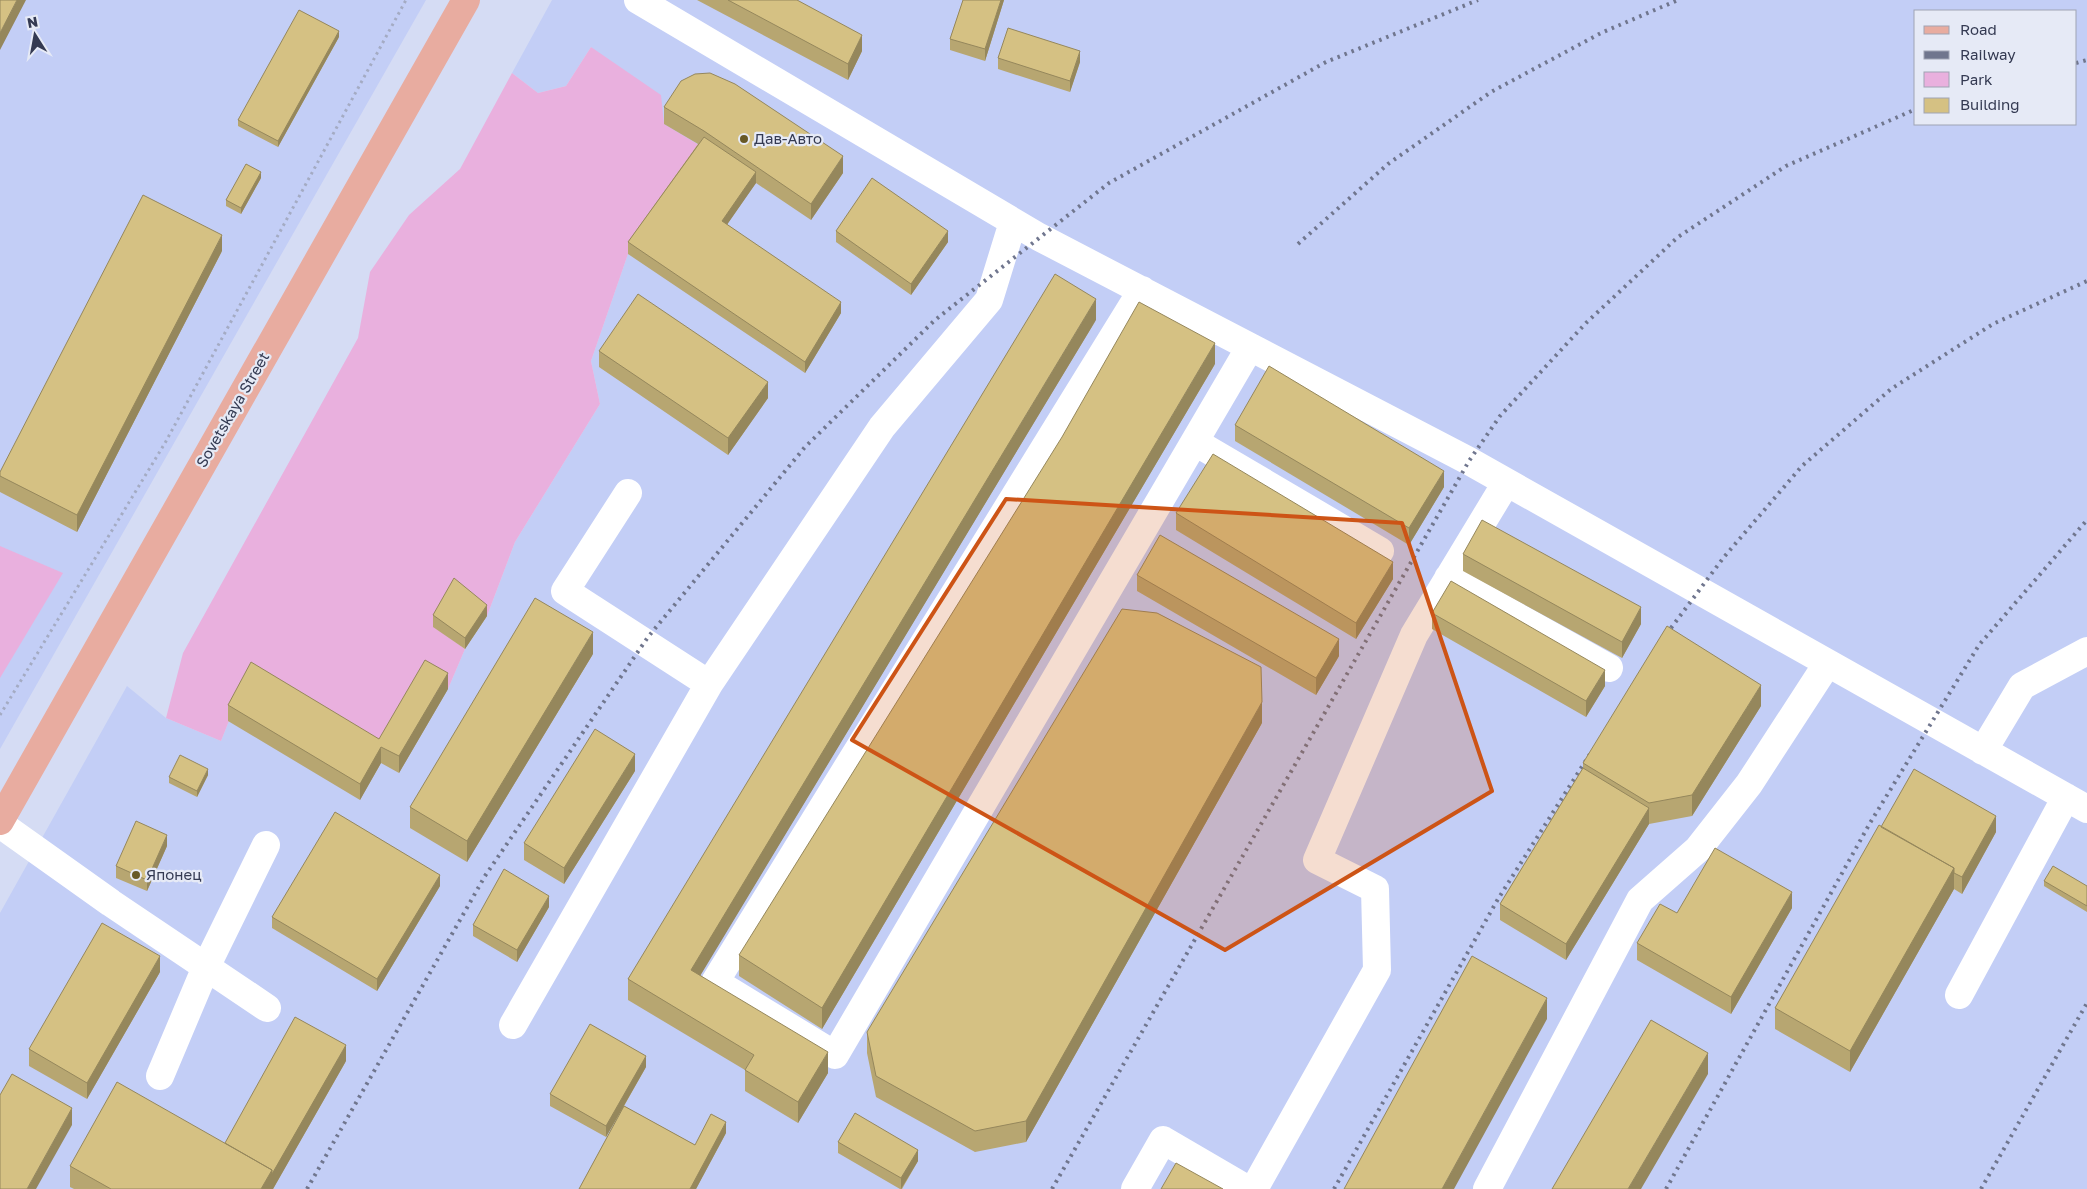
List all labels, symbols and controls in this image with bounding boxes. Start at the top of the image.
north arrow [10,10,60,60]
legend [1914,10,2077,125]
text: N [26,12,39,31]
text: Road [1960,20,1997,38]
text: Railway [1960,45,2016,63]
text: Park [1960,70,1993,88]
text: Building [1960,95,2020,113]
place label: Дав-Авто [754,129,822,147]
marker: Дав-Авто [738,133,750,145]
street label: Sovetskaya Street [192,349,272,470]
place label: Японец [146,865,201,883]
marker: Японец [130,869,142,881]

